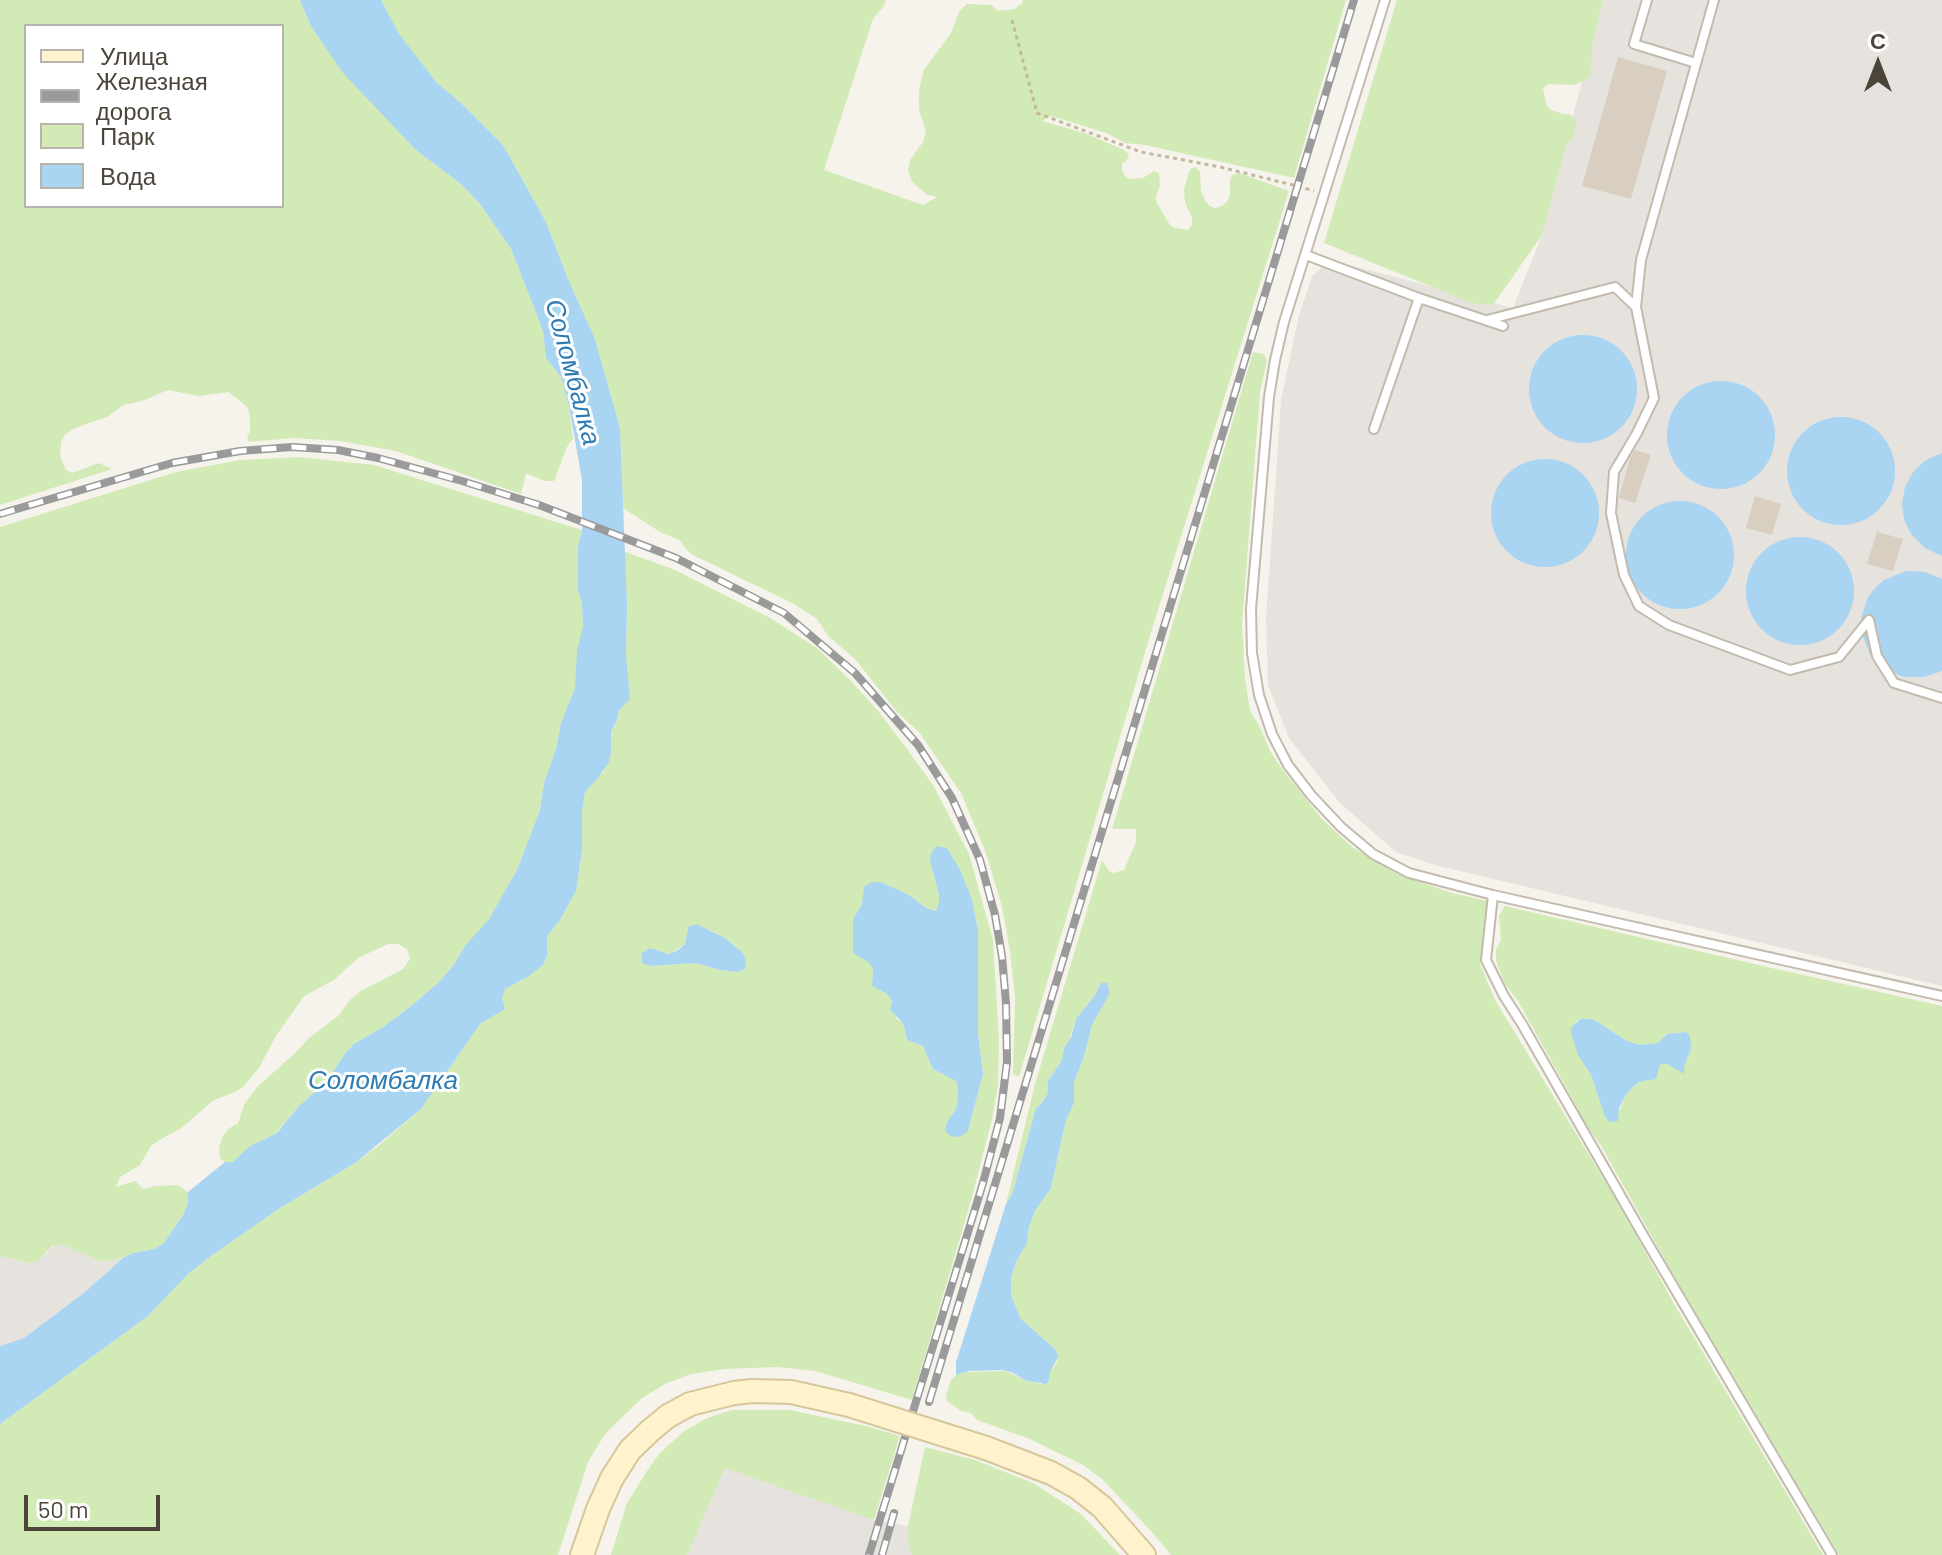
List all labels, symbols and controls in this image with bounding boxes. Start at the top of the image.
legend [24,24,284,208]
north arrow [1838,24,1918,104]
text: С [1870,27,1886,53]
text: Улица [100,41,168,70]
text: Железная дорога [96,66,208,125]
text: Парк [100,121,154,150]
text: Вода [100,161,156,190]
water label: Соломбалка [539,296,607,448]
water label: Соломбалка [308,1064,458,1096]
scale bar [28,1479,164,1529]
text: 50 m [38,1494,89,1523]

